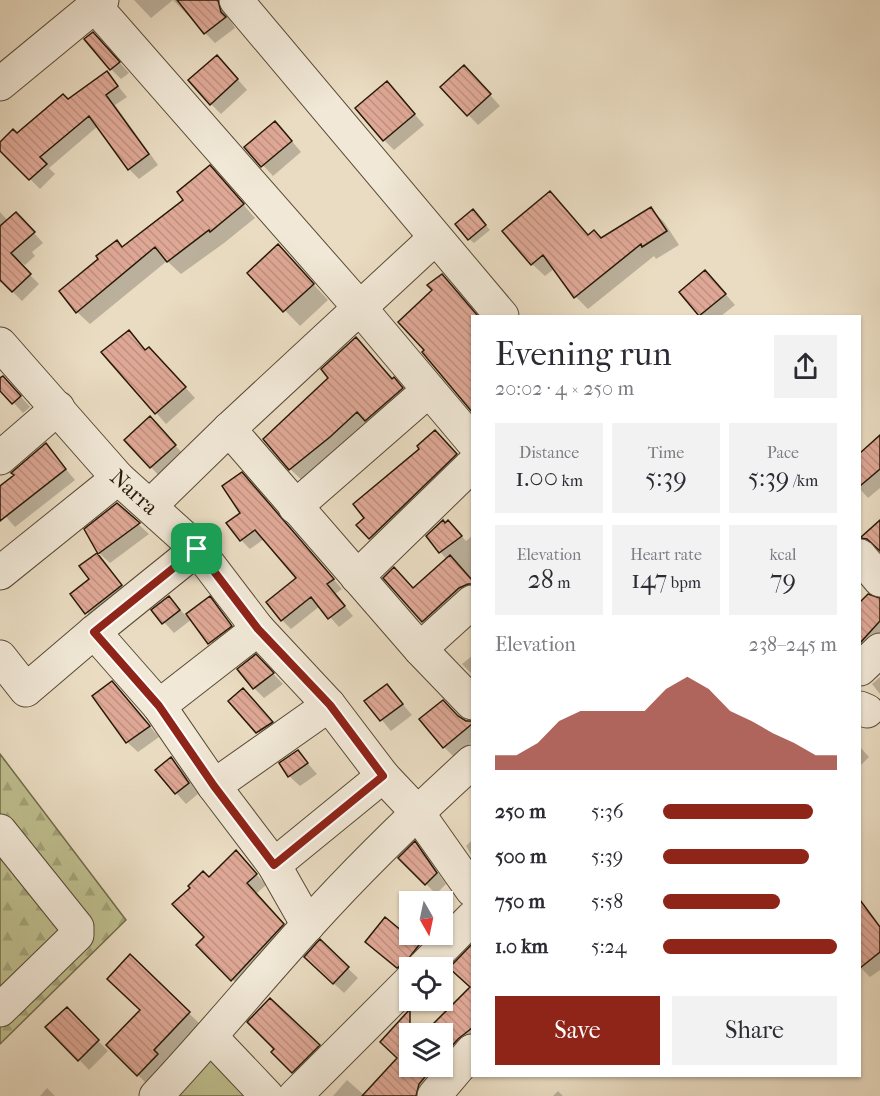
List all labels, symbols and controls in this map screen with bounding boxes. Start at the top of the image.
text: Evening run [495,335,672,374]
button: share [774,335,837,398]
text: 20:02 · 4 × 250 m [495,377,634,400]
text: Distance [519,443,579,462]
text: Time [648,443,684,462]
text: Pace [767,443,799,462]
text: 1.00 [515,462,558,493]
text: 5:39 [645,462,687,493]
text: 5:39 [748,462,789,493]
street label: Narra [105,464,164,521]
text: km [558,471,583,490]
text: /km [789,471,818,490]
pin [171,523,222,574]
icon: arrive [180,532,213,565]
text: Elevation [517,545,581,564]
text: Heart rate [630,545,702,564]
text: kcal [770,545,796,564]
text: 28 [527,564,554,595]
text: 147 [631,564,667,595]
text: 79 [770,564,796,595]
text: m [554,573,571,592]
text: bpm [667,573,701,592]
text: Elevation [495,633,576,656]
text: 238–245 m [749,633,837,656]
text: 250 m [495,800,546,823]
text: 5:36 [591,800,624,823]
text: 500 m [495,845,547,868]
text: 5:39 [591,845,623,868]
text: 750 m [495,890,545,913]
text: 5:58 [591,890,623,913]
north arrow [399,891,453,945]
map controls [399,891,453,1077]
text: 1.0 km [495,935,548,958]
text: 5:24 [591,935,627,958]
button: locate [399,957,453,1011]
button: Save [495,996,660,1065]
button: Share [672,996,837,1065]
button: layers [399,1023,453,1077]

